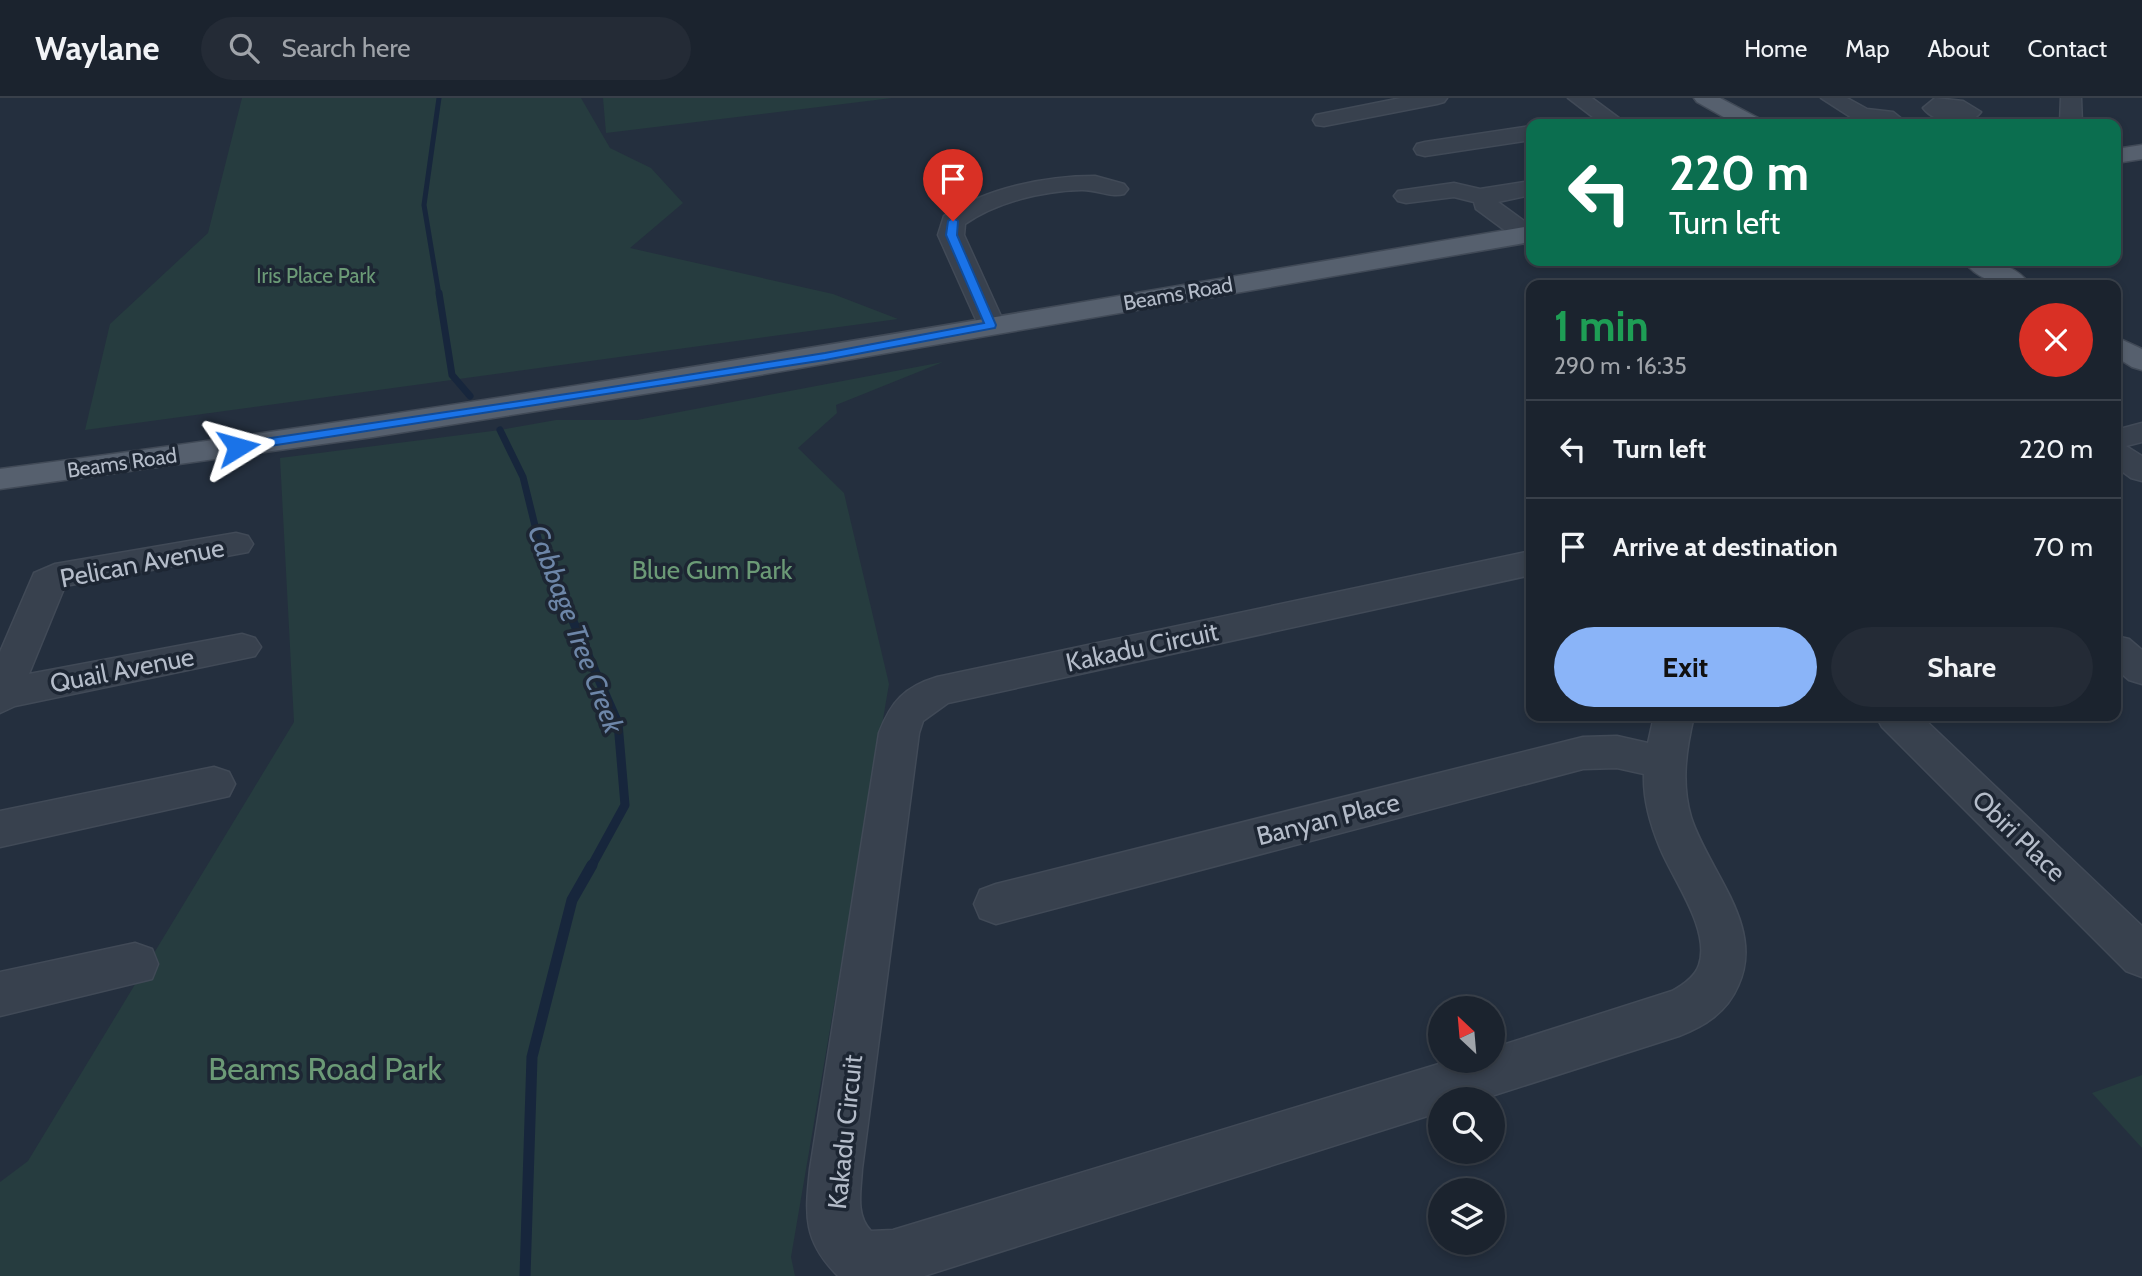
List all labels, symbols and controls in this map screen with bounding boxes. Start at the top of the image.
search box [201,17,691,80]
text: Waylane [35,28,159,68]
icon: search [225,29,263,67]
text: Search here [281,32,411,64]
text: Home [1744,34,1807,63]
text: Map [1845,34,1890,63]
text: About [1928,34,1990,63]
text: Contact [2028,34,2107,63]
text: 220 m [1669,143,1809,202]
icon: left [1554,147,1645,238]
pin [923,149,983,221]
icon: arrive [934,160,972,198]
text: Turn left [1669,203,1780,242]
park label: Iris Place Park [256,263,376,288]
street label: Beams Road [1121,272,1235,315]
text: 1 min [1554,300,1649,352]
button: close [2019,303,2093,377]
text: 290 m · 16:35 [1554,352,1687,380]
position arrow [201,410,275,484]
icon: left [1554,430,1592,468]
text: Turn left [1613,433,1706,465]
text: 220 m [2019,433,2093,465]
street label: Beams Road [65,442,179,483]
water label: Cabbage Tree Creek [521,520,632,739]
icon: arrive [1554,528,1592,566]
street label: Pelican Avenue [57,531,227,595]
text: Arrive at destination [1613,531,1838,563]
text: 70 m [2033,531,2093,563]
park label: Blue Gum Park [632,554,793,586]
street label: Kakadu Circuit [1063,615,1221,679]
button: Exit [1554,627,1817,707]
button: Share [1831,627,2093,707]
street label: Quail Avenue [47,640,197,700]
street label: Obiri Place [1966,784,2072,888]
street label: Banyan Place [1253,786,1403,852]
north arrow [1428,996,1505,1073]
map controls [1428,996,1505,1255]
park label: Beams Road Park [208,1049,442,1088]
street label: Kakadu Circuit [821,1053,869,1211]
button: search [1428,1087,1505,1164]
button: layers [1428,1178,1505,1255]

